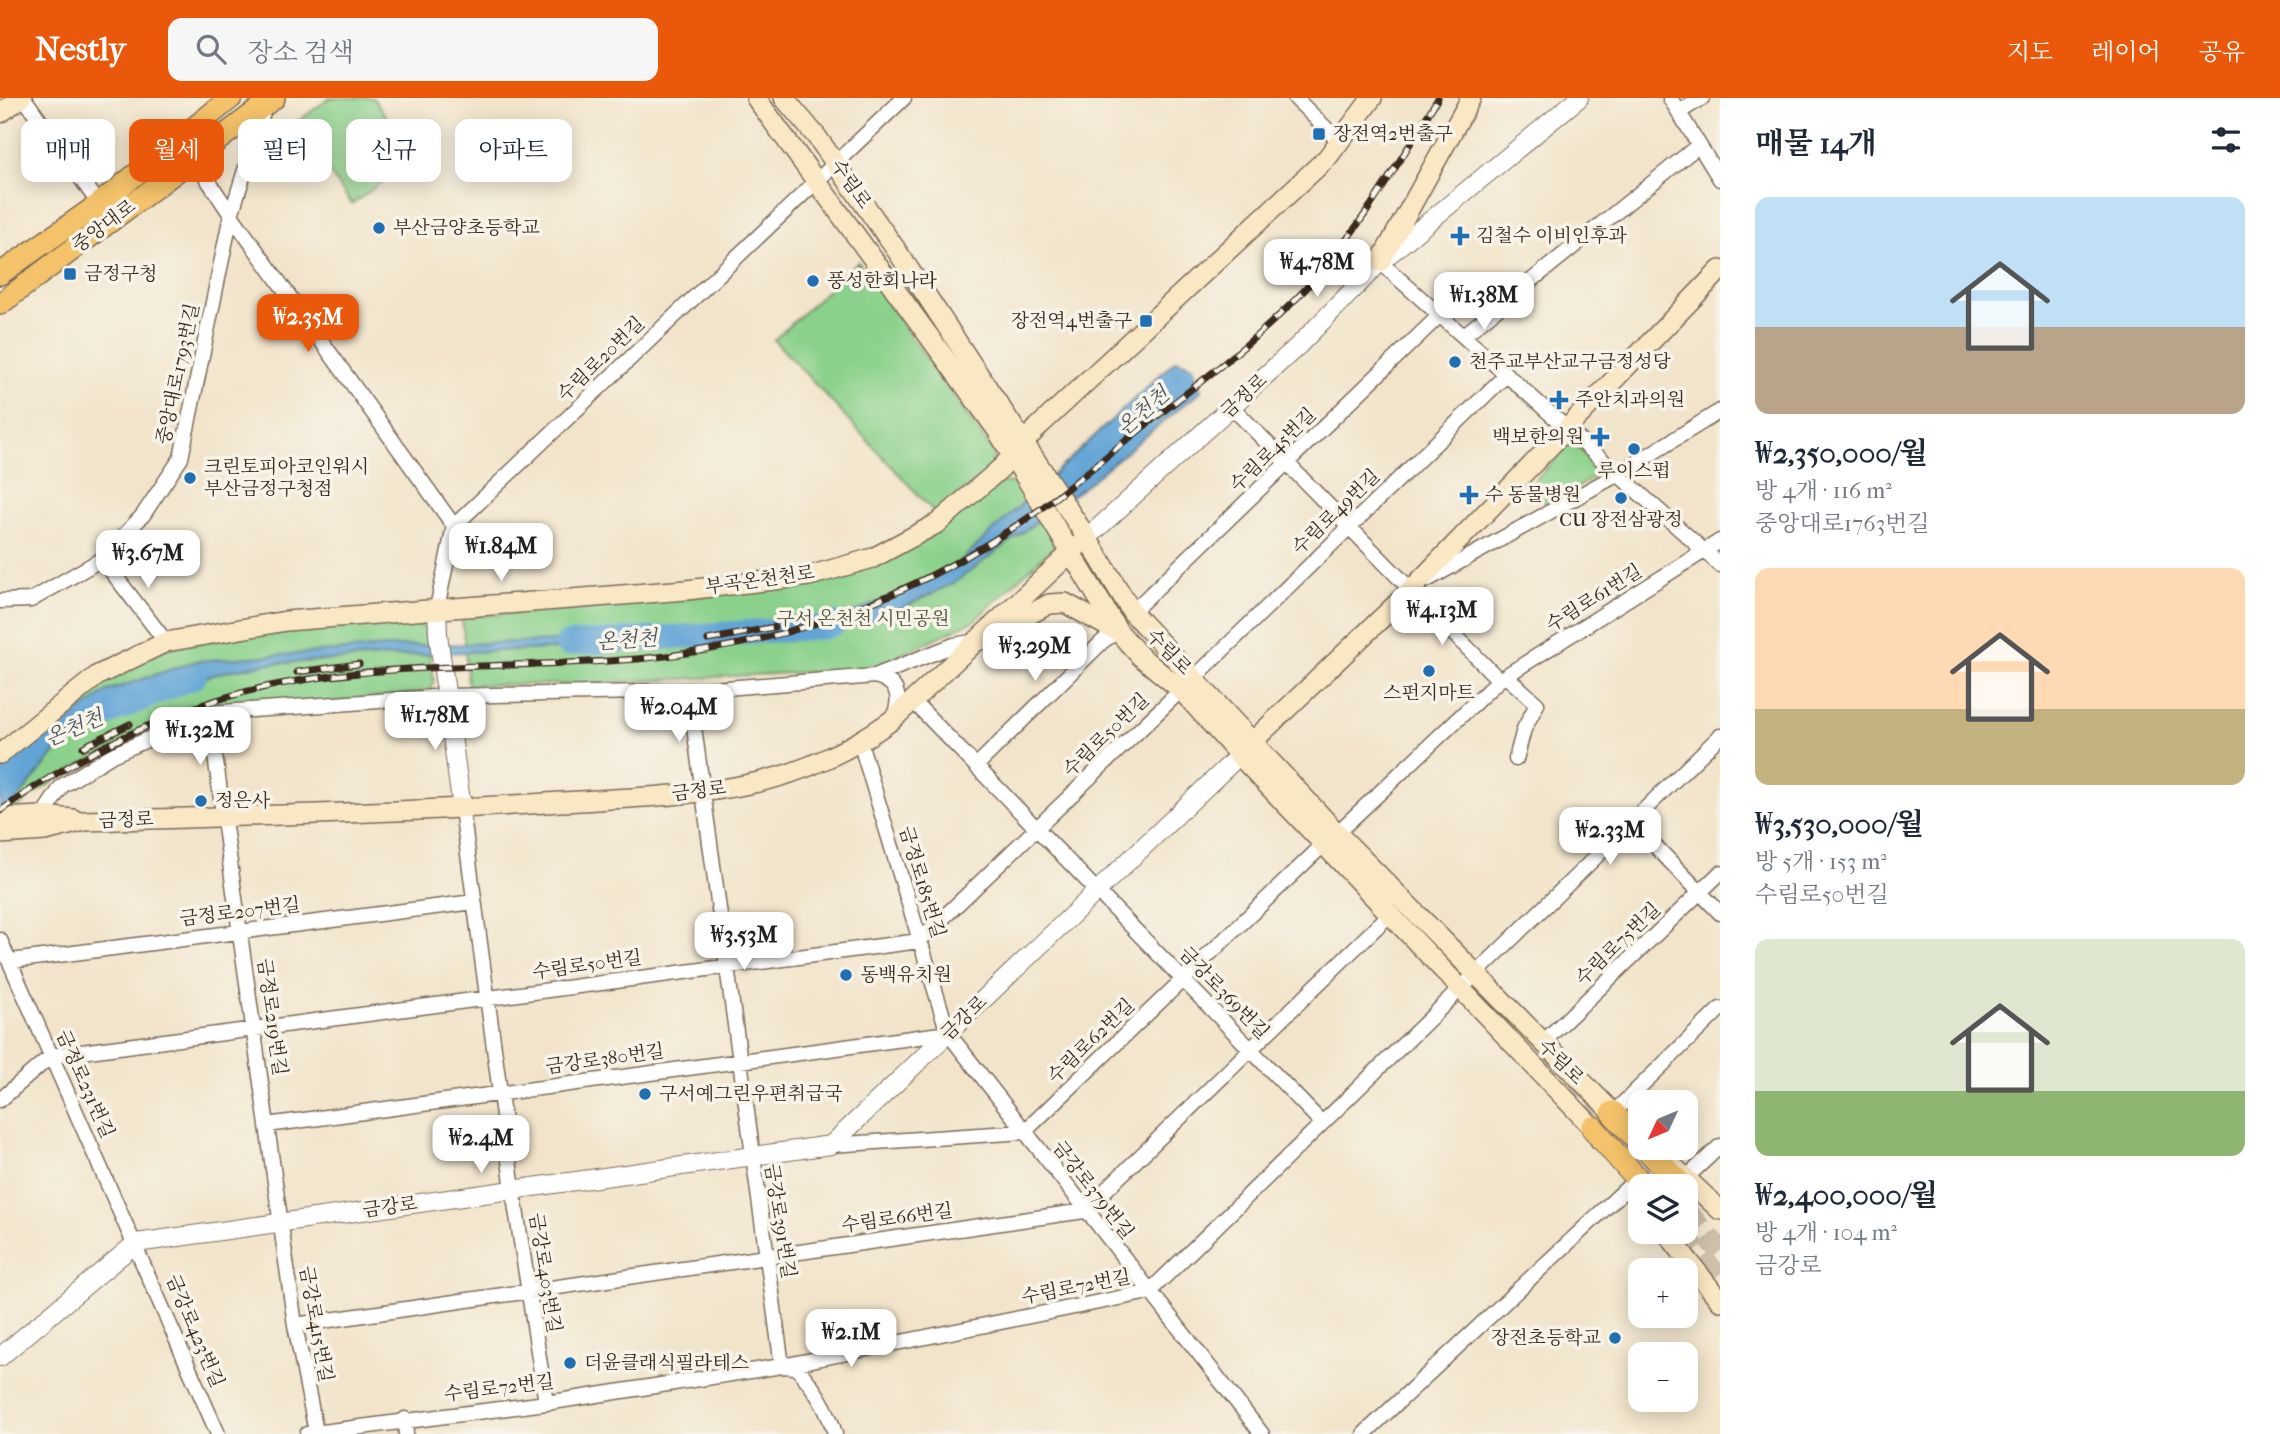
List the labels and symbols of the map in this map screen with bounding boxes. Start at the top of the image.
place label: 장전역2번출구 [1333,123,1453,145]
marker: 장전역2번출구 [1311,126,1327,142]
street label: 수림로 [826,155,876,213]
street label: 중앙대로 [68,195,140,257]
place label: 부산금양초등학교 [393,217,540,239]
marker: 부산금양초등학교 [371,220,387,236]
place label: 김철수 이비인후과 [1476,225,1628,247]
marker: 김철수 이비인후과 [1450,226,1470,246]
pin: ₩4.78M [1260,240,1374,299]
place label: 금정구청 [84,263,157,285]
marker: 금정구청 [62,266,78,282]
place label: 풍성한회나라 [827,270,937,292]
pin: ₩1.38M [1427,272,1541,332]
marker: 풍성한회나라 [805,273,821,289]
pin: ₩2.35M [251,294,365,354]
street label: 중앙대로1793번길 [152,301,204,447]
place label: 장전역4번출구 [1011,310,1132,332]
street label: 수림로20번길 [553,312,649,406]
marker: 장전역4번출구 [1138,313,1154,329]
place label: 천주교부산교구금정성당 [1469,351,1672,373]
marker: 천주교부산교구금정성당 [1447,354,1463,370]
street label: 금정로 [1216,369,1272,423]
water label: 온천천 [1112,381,1175,440]
place label: 주안치과의원 [1575,389,1685,411]
marker: 주안치과의원 [1549,390,1569,410]
street label: 수림로45번길 [1226,404,1320,496]
place label: 백보한의원 [1492,426,1584,448]
marker: 백보한의원 [1590,427,1610,447]
marker: 루이스펍 [1626,441,1642,457]
place label: 크린토피아코인워시 부산금정구청점 [204,456,369,500]
place label: 루이스펍 [1597,460,1671,482]
street label: 수림로49번길 [1288,465,1384,559]
marker: 크린토피아코인워시 부산금정구청점 [182,470,198,486]
place label: 수 동물병원 [1485,484,1581,506]
marker: 수 동물병원 [1459,485,1479,505]
marker: CU 장전삼광정 [1613,490,1629,506]
place label: CU 장전삼광정 [1559,509,1683,531]
pin: ₩1.84M [444,524,558,583]
pin: ₩3.67M [91,531,205,590]
street label: 수림로61번길 [1542,560,1646,636]
street label: 부곡온천천로 [704,561,816,599]
pin: ₩4.13M [1385,588,1499,647]
park label: 구서 온천천 시민공원 [776,608,950,630]
pin: ₩3.29M [978,624,1092,683]
street label: 수림로 [1142,625,1196,679]
water label: 온천천 [596,626,660,654]
marker: 스펀지마트 [1421,663,1437,679]
place label: 스펀지마트 [1383,682,1475,704]
pin: ₩2.04M [622,684,736,744]
street label: 수림로50번길 [1059,689,1153,781]
pin: ₩1.78M [378,692,492,752]
water label: 온천천 [41,704,108,751]
pin: ₩1.32M [143,708,257,767]
street label: 금정로 [670,777,728,805]
place label: 정은사 [215,790,271,812]
marker: 정은사 [193,793,209,809]
street label: 금정로 [98,808,154,832]
pin: ₩2.33M [1553,808,1667,867]
street label: 금정로185번길 [894,823,950,941]
street label: 금정로207번길 [179,894,301,930]
street label: 수림로75번길 [1571,898,1665,990]
pin: ₩3.53M [687,912,801,972]
street label: 금강로369번길 [1174,942,1274,1044]
street label: 수림로50번길 [531,946,643,984]
street label: 금정로219번길 [253,957,291,1077]
place label: 동백유치원 [860,964,952,986]
marker: 동백유치원 [838,967,854,983]
street label: 금강로 [937,991,991,1045]
street label: 수림로62번길 [1043,994,1139,1088]
street label: 금정로231번길 [51,1026,119,1142]
street label: 수림로 [1534,1035,1588,1089]
street label: 금강로380번길 [544,1040,666,1078]
place label: 구서예그린우편취급국 [659,1083,843,1105]
marker: 구서예그린우편취급국 [637,1086,653,1102]
north arrow [1628,1090,1698,1160]
pin: ₩2.4M [432,1116,530,1175]
street label: 금강로379번길 [1048,1136,1138,1244]
street label: 금강로391번길 [760,1162,800,1280]
street label: 금강로 [361,1192,419,1222]
street label: 수림로66번길 [840,1199,954,1237]
street label: 금강로403번길 [525,1211,565,1335]
street label: 금강로415번길 [295,1264,337,1384]
street label: 수림로72번길 [1020,1266,1132,1308]
street label: 금강로423번길 [161,1271,229,1391]
pin: ₩2.1M [802,1310,900,1369]
place label: 장전초등학교 [1491,1327,1601,1349]
marker: 장전초등학교 [1607,1330,1623,1346]
place label: 더윤클래식필라테스 [584,1352,749,1374]
marker: 더윤클래식필라테스 [562,1355,578,1371]
street label: 수림로72번길 [443,1370,555,1406]

